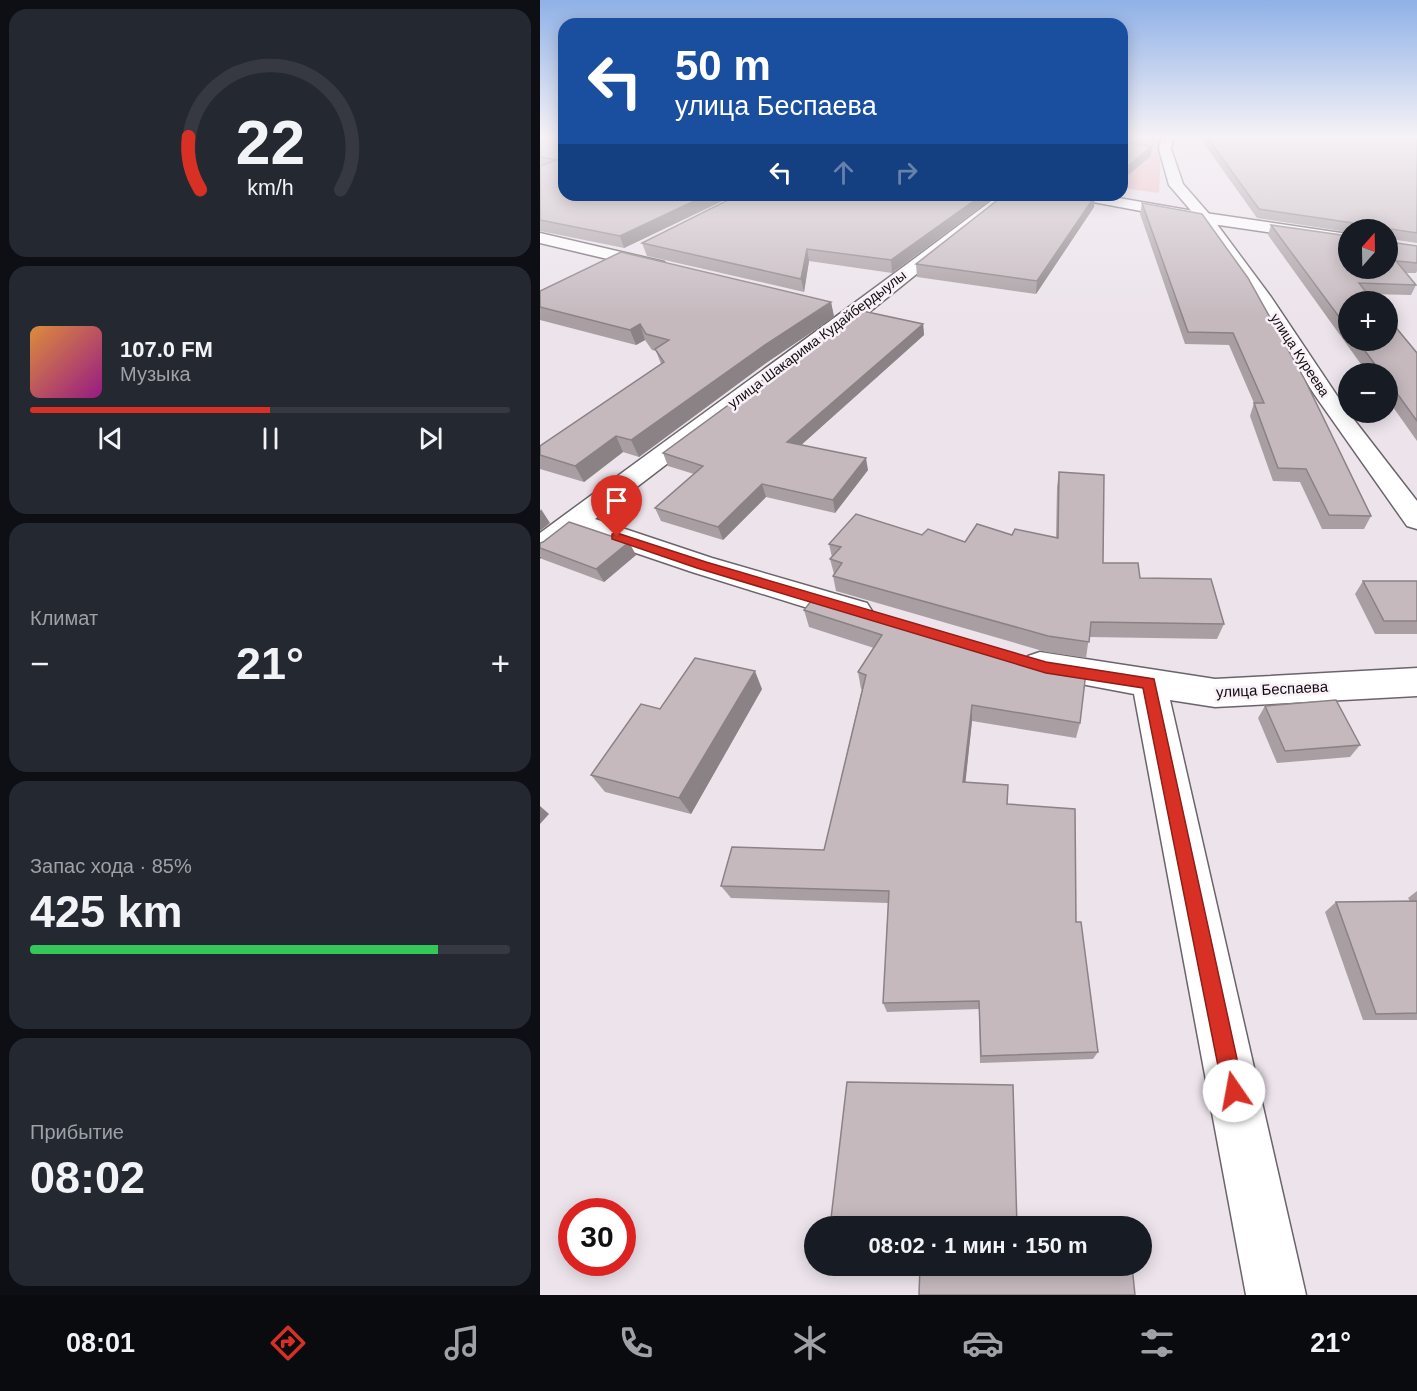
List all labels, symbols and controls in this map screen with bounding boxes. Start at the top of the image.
icon: left [576,42,654,120]
text: 50 m [675,42,771,89]
text: улица Беспаева [675,91,877,121]
text: 22 [235,108,305,177]
icon: left [764,156,797,189]
icon: ahead [827,156,860,189]
icon: right [890,156,923,189]
text: km/h [247,176,293,200]
north arrow [1338,219,1398,279]
map controls [1338,219,1398,423]
street label: улица Шакарима Кудайбердыулы [725,267,909,411]
button: + [1338,291,1398,351]
street label: улица Куреева [1267,310,1333,400]
text: 107.0 FM [120,337,213,362]
text: Музыка [120,363,191,385]
button: − [1338,363,1398,423]
icon: previous [94,422,127,455]
icon: pause [254,422,287,455]
icon: next [414,422,447,455]
pin [591,475,642,537]
icon: arrive [600,484,633,517]
text: Климат [30,607,98,629]
text: 21° [236,638,304,689]
text: − [30,645,49,682]
text: + [491,645,510,682]
street label: улица Беспаева [1216,678,1329,700]
text: Запас хода · 85% [30,855,192,877]
text: 425 km [30,886,183,937]
position arrow [1202,1059,1266,1123]
text: Прибытие [30,1121,124,1143]
text: 08:02 [30,1152,145,1203]
speed limit sign: 30 [558,1198,636,1276]
text: 08:02 · 1 мин · 150 m [868,1233,1088,1258]
icon: directions [267,1322,309,1364]
icon: music [441,1322,483,1364]
icon: phone [615,1322,657,1364]
icon: climate [789,1322,831,1364]
icon: car [962,1322,1004,1364]
icon: filters [1136,1322,1178,1364]
text: 08:01 [66,1328,135,1358]
text: 21° [1310,1328,1351,1358]

